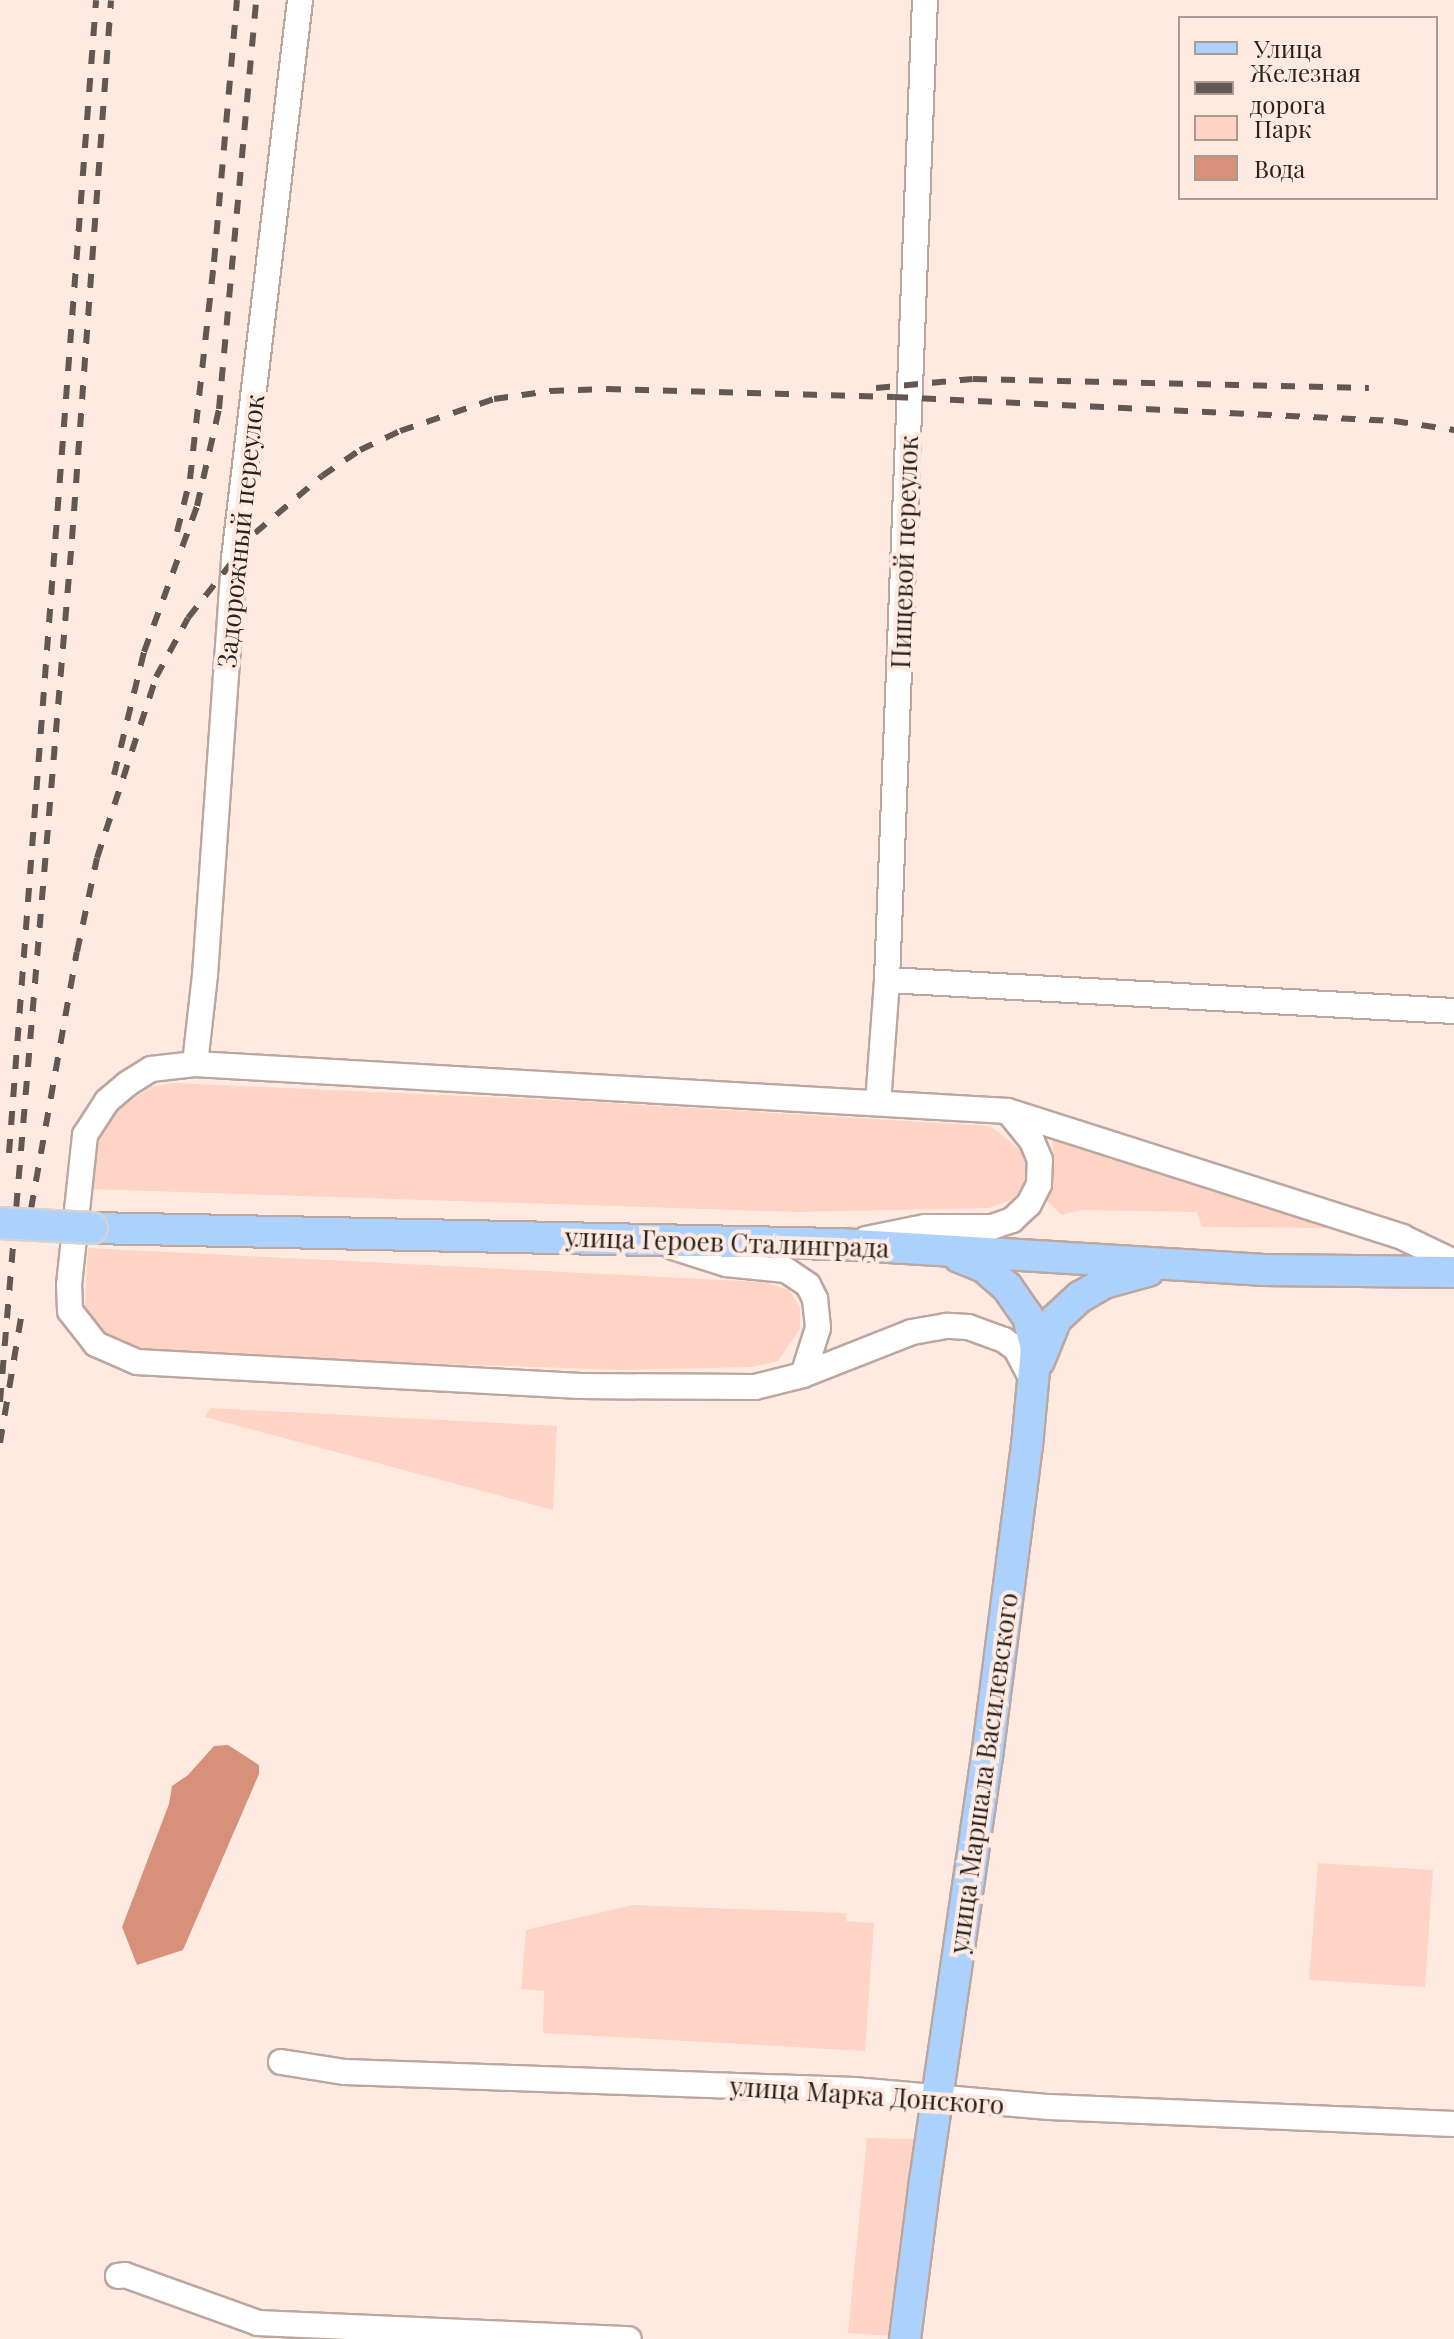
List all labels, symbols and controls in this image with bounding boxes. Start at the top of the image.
legend [1178,16,1438,200]
text: Улица [1254,32,1323,64]
text: Железная дорога [1250,56,1361,120]
text: Парк [1254,112,1312,144]
text: Вода [1254,152,1305,184]
street label: Задорожный переулок [210,393,270,669]
street label: Пищевой переулок [884,435,924,669]
street label: улица Героев Сталинграда [564,1221,890,1263]
street label: улица Маршала Василевского [942,1591,1024,1955]
street label: улица Марка Донского [729,2070,1005,2120]

